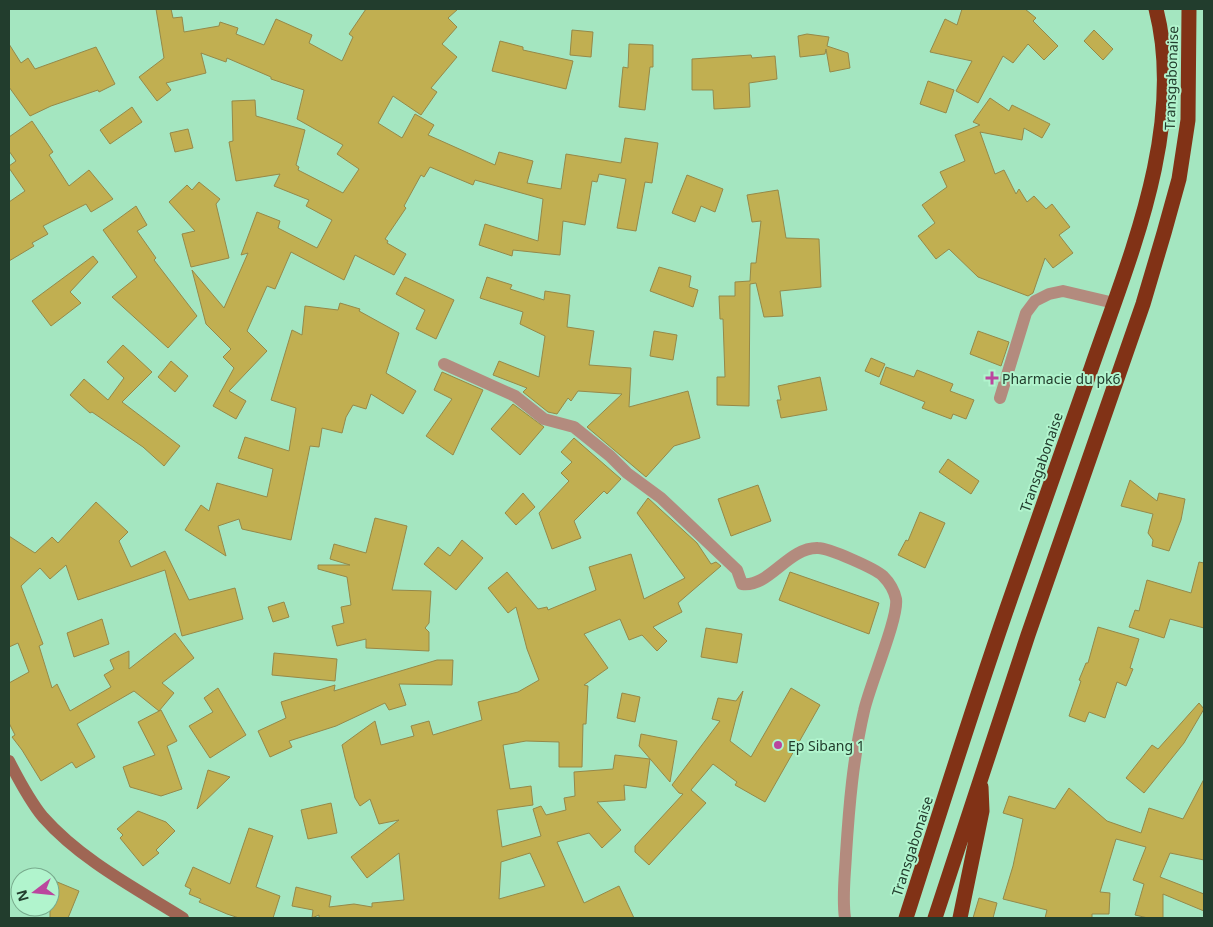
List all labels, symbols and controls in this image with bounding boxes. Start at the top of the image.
street label: Transgabonaise [1160,26,1182,130]
place label: Pharmacie du pk6 [1002,369,1121,388]
marker: Pharmacie du pk6 [986,372,998,384]
street label: Transgabonaise [1015,410,1067,514]
place label: Ep Sibang 1 [788,736,865,755]
marker: Ep Sibang 1 [772,739,784,751]
street label: Transgabonaise [887,793,937,898]
north arrow [10,867,60,917]
text: N [11,888,33,904]

